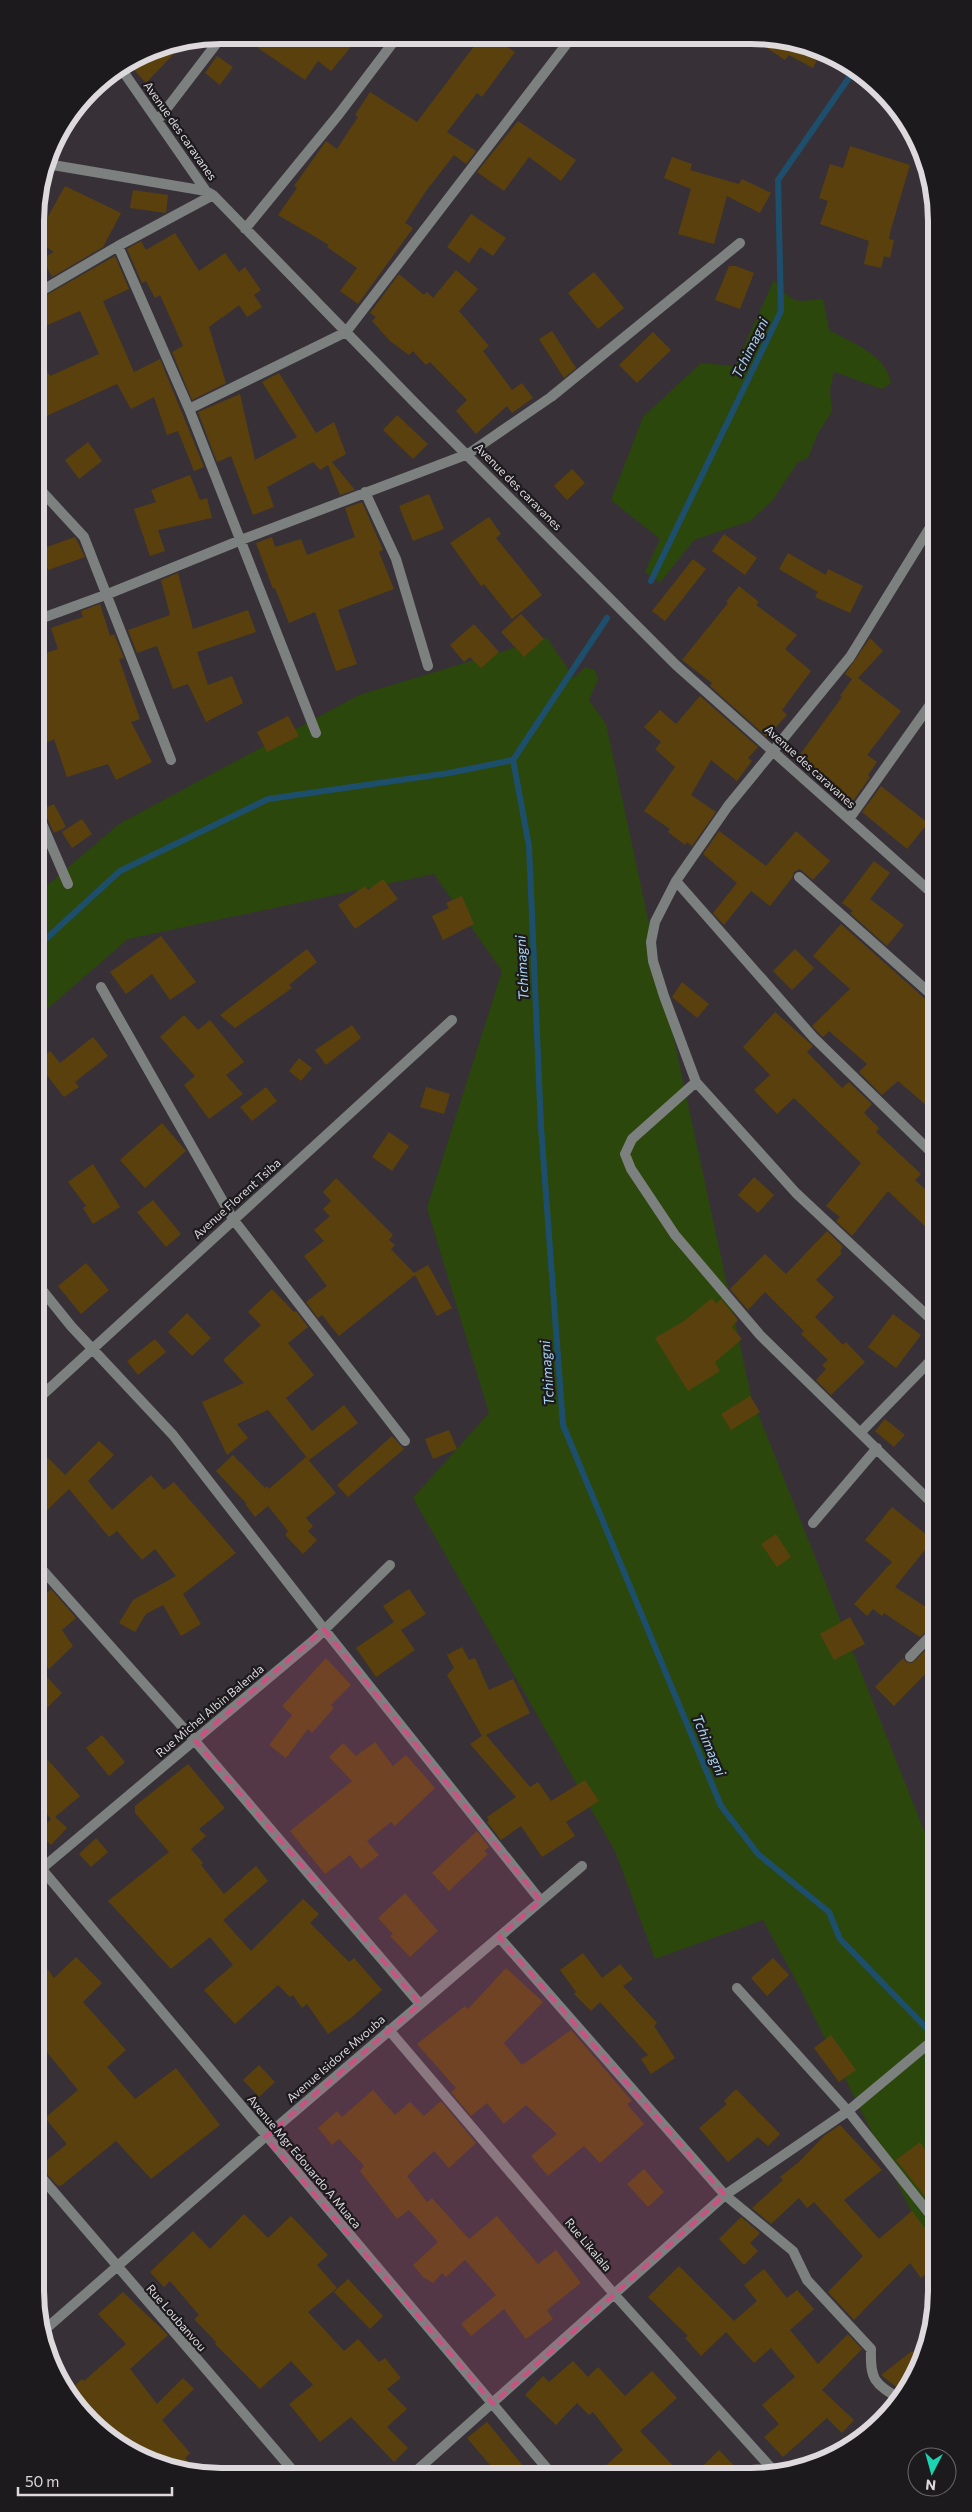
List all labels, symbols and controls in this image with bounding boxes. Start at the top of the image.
street label: Avenue des caravanes [141,78,220,182]
water label: Tchimagni [728,314,772,381]
street label: Avenue des caravanes [472,440,565,533]
street label: Avenue des caravanes [762,722,859,811]
water label: Tchimagni [511,935,532,1001]
street label: Avenue Florent Tsiba [190,1155,283,1241]
water label: Tchimagni [536,1340,557,1406]
street label: Rue Michel Albin Balenda [153,1661,266,1759]
water label: Tchimagni [689,1711,730,1778]
street label: Avenue Isidore Mvouba [283,2012,387,2105]
street label: Avenue Mgr Edouardo A Muaca [245,2092,365,2231]
street label: Rue Likalala [563,2215,615,2274]
street label: Rue Loubanvou [144,2281,210,2354]
north arrow [907,2447,957,2497]
scale bar [18,2464,171,2496]
text: 50 m [25,2472,59,2490]
text: N [924,2476,937,2494]

